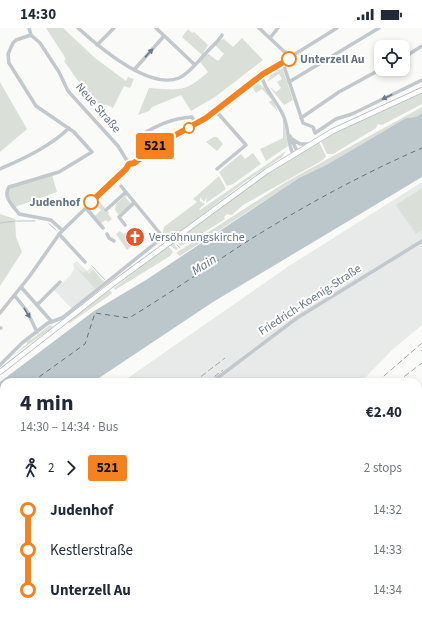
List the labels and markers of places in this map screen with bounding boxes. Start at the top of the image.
marker: Unterzell Au [281,51,297,67]
place label: Unterzell Au [300,51,365,68]
unlabelled marker [183,122,195,134]
place label: Judenhof [30,194,81,211]
marker: Judenhof [83,194,99,210]
church icon: Versöhnungskirche [124,226,146,248]
place label: Versöhnungskirche [149,229,245,246]

